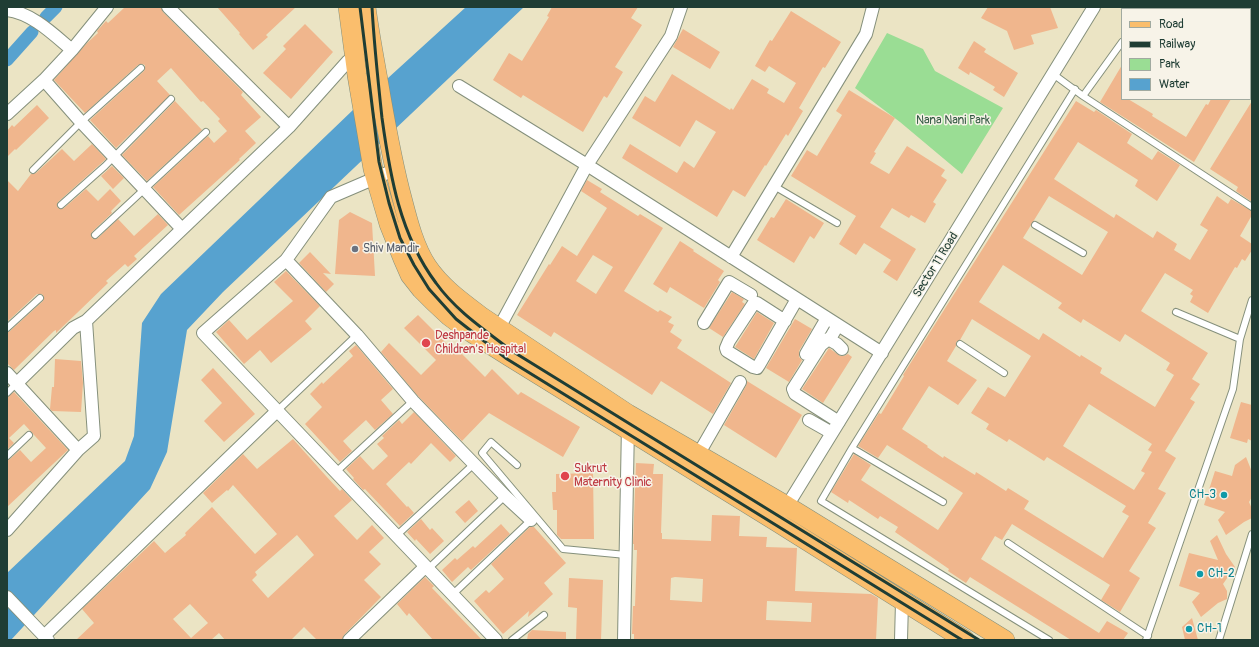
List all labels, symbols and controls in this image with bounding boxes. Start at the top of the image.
legend [1121,8,1251,100]
text: Road [1159,17,1184,32]
text: Railway [1159,37,1195,52]
text: Park [1159,57,1180,72]
text: Water [1159,77,1190,92]
park label: Nana Nani Park [916,114,990,128]
street label: Sector 11 Road [910,230,962,300]
place label: Shiv Mandir [363,242,419,256]
marker: Shiv Mandir [350,244,360,254]
place label: Deshpande Children's Hospital [435,329,526,357]
marker: Deshpande Children's Hospital [420,337,432,349]
place label: Sukrut Maternity Clinic [574,462,652,490]
marker: Sukrut Maternity Clinic [559,470,571,482]
place label: CH-3 [1189,488,1216,502]
marker: CH-3 [1219,490,1229,500]
place label: CH-2 [1208,567,1235,581]
marker: CH-2 [1195,569,1205,579]
place label: CH-1 [1197,622,1222,636]
marker: CH-1 [1184,624,1194,634]

